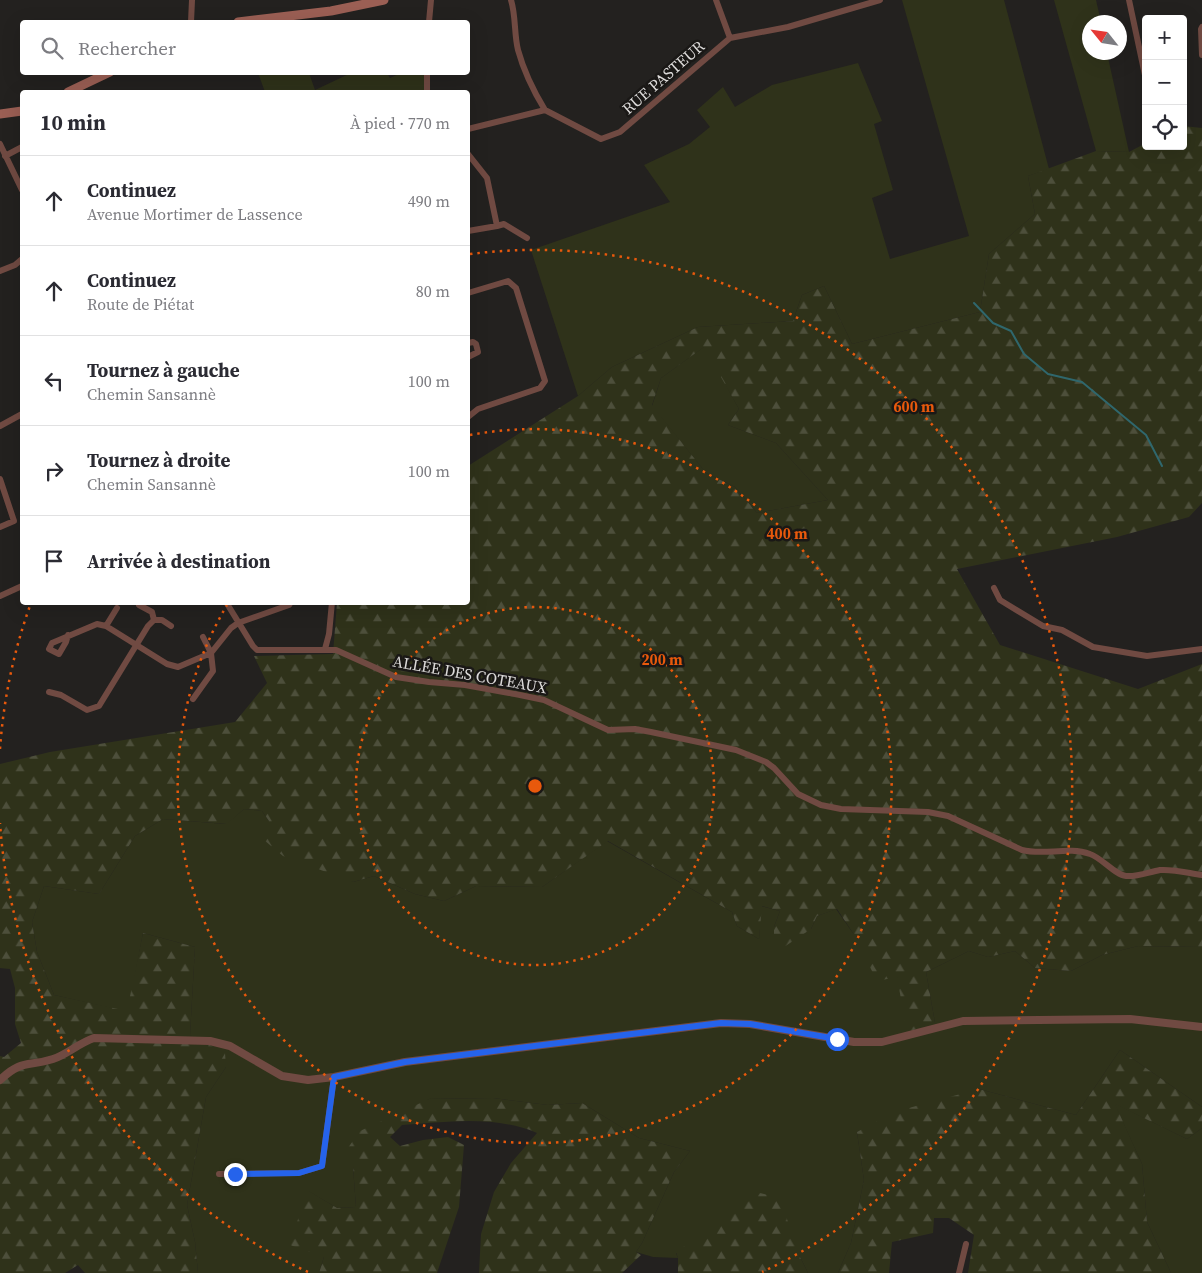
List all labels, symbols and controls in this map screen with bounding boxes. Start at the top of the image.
north arrow [1082,15,1127,60]
map controls [1142,15,1187,150]
button: + [1142,15,1187,60]
search box [20,20,470,75]
icon: search [38,34,66,62]
text: Rechercher [78,35,176,61]
street label: RUE PASTEUR [617,35,709,119]
button: − [1142,60,1187,105]
button: locate [1142,105,1187,150]
text: 10 min [40,108,106,137]
text: À pied · 770 m [350,112,450,134]
text: Continuez [87,177,176,203]
icon: ahead [40,187,68,215]
text: 490 m [408,190,450,212]
text: Avenue Mortimer de Lassence [87,203,303,225]
text: Continuez [87,267,176,293]
icon: ahead [40,277,68,305]
text: 80 m [416,280,450,302]
text: Route de Piétat [87,293,194,315]
text: Tournez à gauche [87,357,240,383]
icon: left [40,367,68,395]
text: 100 m [408,370,450,392]
text: Chemin Sansannè [87,383,216,405]
text: 600 m [893,396,935,417]
text: Tournez à droite [87,447,230,473]
icon: right [40,457,68,485]
text: 100 m [408,460,450,482]
text: Chemin Sansannè [87,473,216,495]
text: 400 m [766,523,808,544]
icon: arrive [40,547,68,575]
text: Arrivée à destination [87,548,270,574]
text: 200 m [641,649,683,670]
street label: ALLÉE DES COTEAUX [391,650,550,699]
centre of rings [526,777,544,795]
route start [826,1028,849,1051]
route end [224,1163,247,1186]

